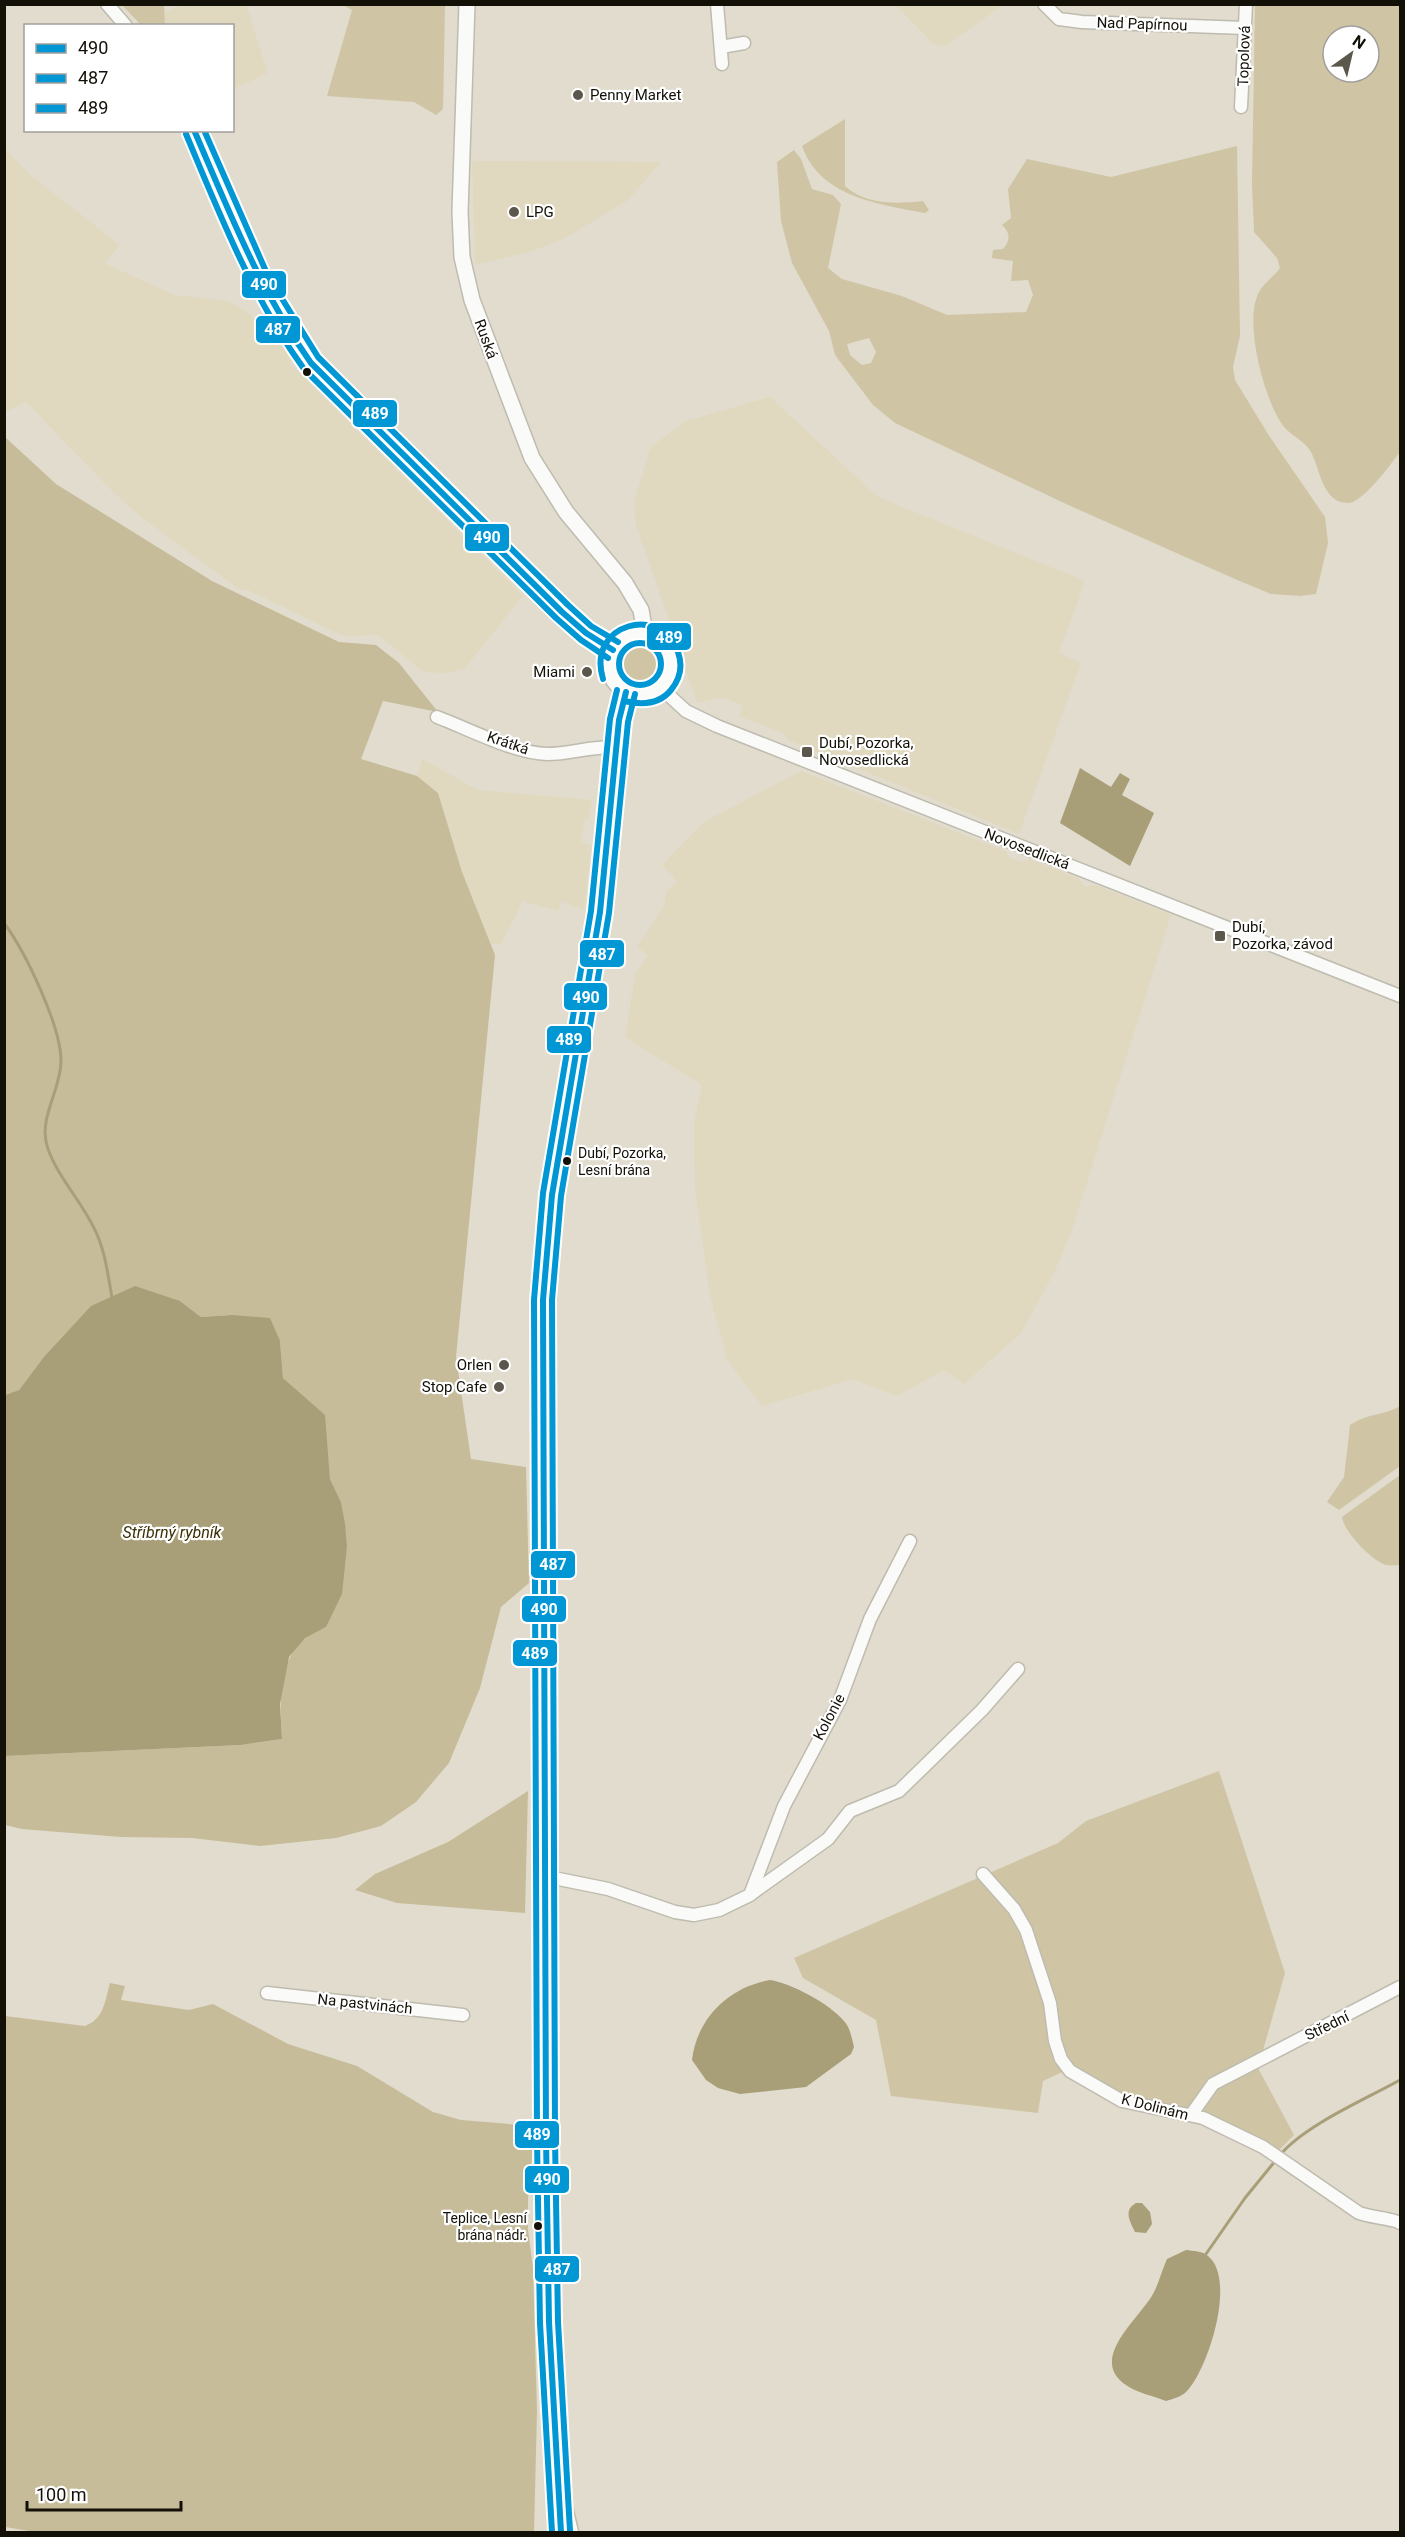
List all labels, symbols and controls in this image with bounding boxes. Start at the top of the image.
street label: Nad Papírnou [1096,13,1188,35]
legend [24,24,234,132]
north arrow [1321,24,1381,84]
street label: Topolová [1234,25,1254,87]
text: N [1349,31,1369,53]
text: 490 [78,37,108,58]
text: 487 [78,67,108,88]
place label: Penny Market [590,86,681,104]
marker: Penny Market [571,88,585,102]
text: 489 [78,97,108,118]
place label: LPG [526,203,554,221]
marker: LPG [507,205,521,219]
line badge: 490 [241,270,287,299]
text: 490 [250,275,278,294]
line badge: 487 [255,315,301,344]
street label: Ruská [471,317,501,361]
text: 487 [264,320,292,339]
unlabelled marker [301,366,313,378]
line badge: 489 [352,399,398,428]
text: 489 [361,404,389,423]
line badge: 490 [464,523,510,552]
text: 490 [473,528,501,547]
line badge: 489 [646,622,692,651]
text: 489 [655,628,683,647]
place label: Miami [533,663,575,681]
marker: Miami [580,665,594,679]
street label: Krátká [485,727,531,759]
place label: Dubí, Pozorka, Novosedlická [819,734,913,769]
marker: Dubí, Pozorka, Novosedlická [800,745,814,759]
street label: Novosedlická [982,824,1072,874]
place label: Dubí, Pozorka, závod [1232,918,1333,953]
marker: Dubí, Pozorka, závod [1213,929,1227,943]
line badge: 487 [579,939,625,968]
text: 487 [588,945,616,964]
line badge: 490 [563,982,608,1011]
text: 490 [572,988,600,1007]
line badge: 489 [546,1025,592,1054]
text: 489 [555,1030,583,1049]
place label: Dubí, Pozorka, Lesní brána [578,1145,666,1178]
marker: Dubí, Pozorka, Lesní brána [561,1155,573,1167]
place label: Orlen [457,1356,492,1374]
marker: Orlen [497,1358,511,1372]
place label: Stop Cafe [422,1378,487,1396]
marker: Stop Cafe [492,1380,506,1394]
water label: Stříbrný rybník [123,1523,223,1542]
line badge: 487 [530,1550,576,1579]
text: 487 [539,1555,567,1574]
line badge: 490 [521,1595,567,1623]
text: 490 [530,1600,558,1619]
line badge: 489 [512,1639,558,1667]
text: 489 [521,1644,549,1663]
street label: Kolonie [809,1691,849,1743]
street label: Na pastvinách [317,1990,413,2018]
street label: Střední [1302,2007,1353,2044]
street label: K Dolinám [1120,2090,1190,2124]
line badge: 489 [514,2120,560,2149]
text: 489 [523,2125,551,2144]
line badge: 490 [524,2165,570,2194]
text: 490 [533,2170,561,2189]
place label: Teplice, Lesní brána nádr. [443,2210,528,2243]
marker: Teplice, Lesní brána nádr. [532,2220,544,2232]
line badge: 487 [534,2255,580,2283]
text: 487 [543,2260,571,2279]
scale bar [27,2474,182,2512]
text: 100 m [36,2484,87,2505]

